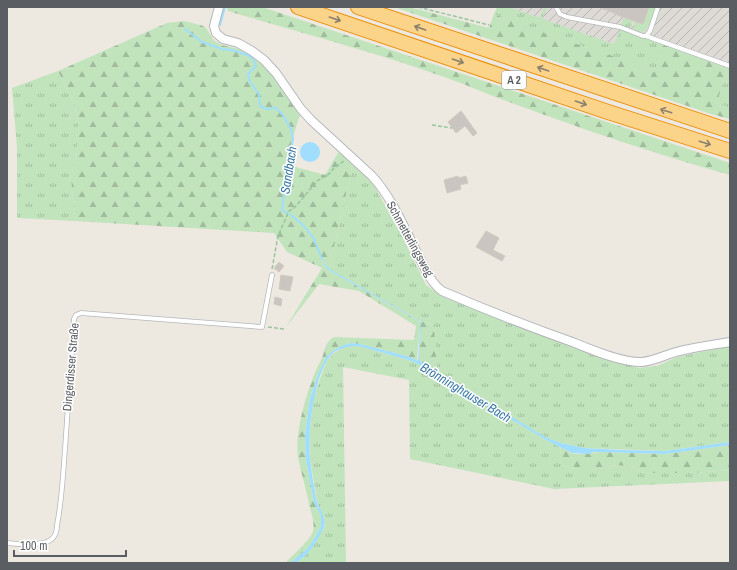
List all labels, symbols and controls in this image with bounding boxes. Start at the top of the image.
one-way arrow [329,16,341,24]
one-way arrow [414,23,426,31]
one-way arrow [451,58,464,65]
one-way arrow [537,65,550,72]
road number: A 2 [502,71,526,89]
one-way arrow [575,99,587,107]
one-way arrow [661,106,673,114]
one-way arrow [698,140,710,148]
water label: Sandbach [276,145,301,195]
street label: Schmetterlingsweg [383,199,438,280]
street label: Dingerdisser Straße [59,322,83,412]
water label: Brönninghauser Bach [417,359,514,426]
scale bar [14,532,126,558]
text: 100 m [20,538,47,554]

